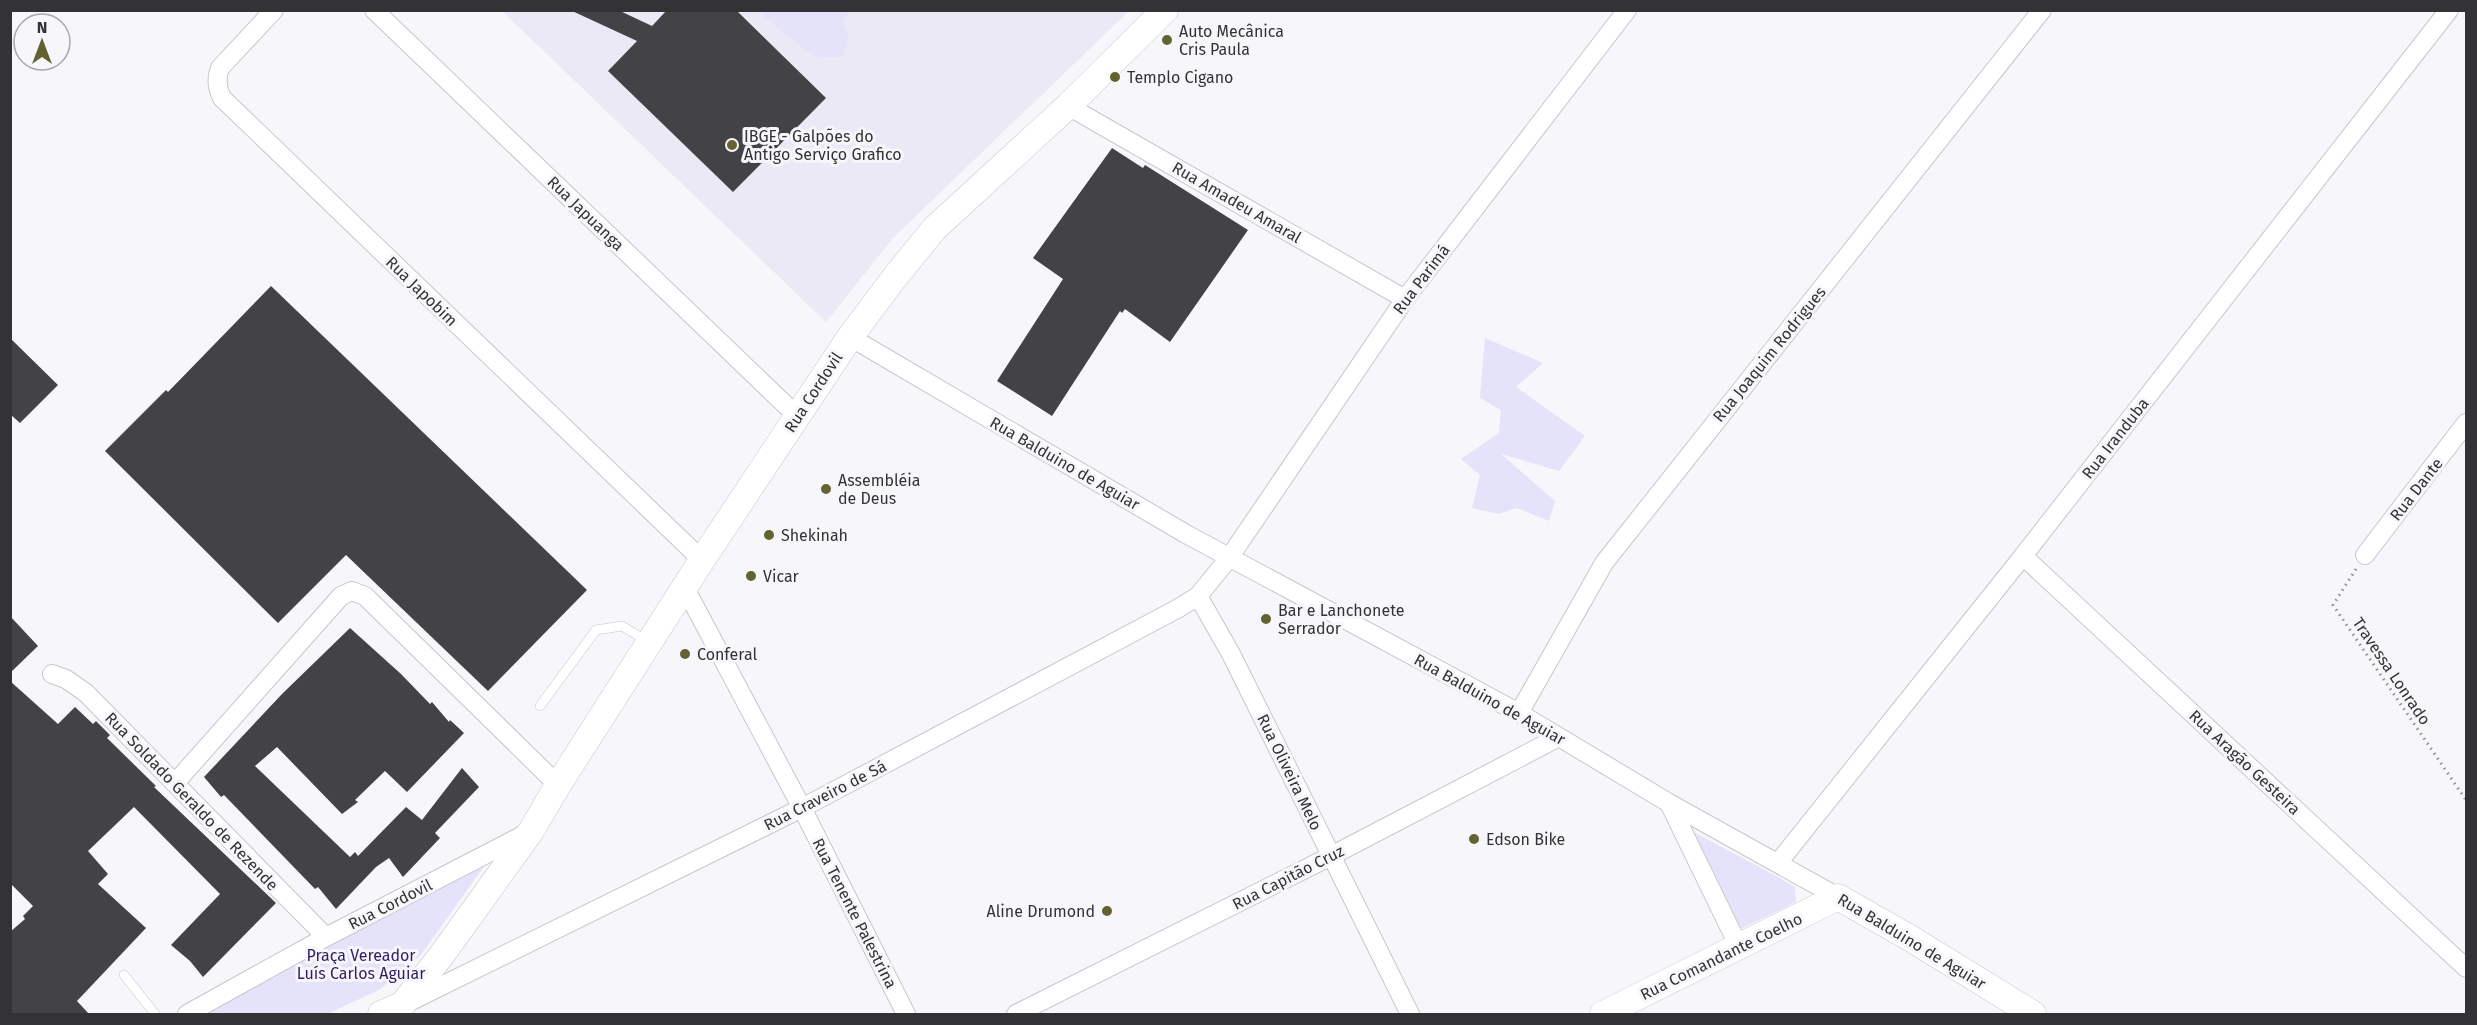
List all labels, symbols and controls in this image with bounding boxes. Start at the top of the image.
north arrow [12,12,72,72]
text: N [37,18,47,37]
place label: Auto Mecânica Cris Paula [1179,22,1284,59]
marker: Auto Mecânica Cris Paula [1160,33,1174,47]
place label: Templo Cigano [1127,68,1233,87]
marker: Templo Cigano [1108,70,1122,84]
place label: IBGE - Galpões do Antigo Serviço Grafico [744,127,902,165]
marker: IBGE - Galpões do Antigo Serviço Grafico [725,138,739,152]
street label: Rua Amadeu Amaral [1169,158,1305,247]
street label: Rua Japuanga [543,172,628,255]
street label: Rua Parimá [1389,241,1454,318]
street label: Rua Japobim [382,253,461,330]
street label: Rua Joaquim Rodrigues [1709,283,1830,426]
street label: Rua Cordovil [781,348,846,436]
street label: Rua Iranduba [2078,394,2153,482]
street label: Rua Balduino de Aguiar [987,413,1144,515]
street label: Rua Dante [2386,454,2447,524]
place label: Assembléia de Deus [838,471,920,508]
marker: Assembléia de Deus [819,482,833,496]
place label: Shekinah [781,526,848,545]
marker: Shekinah [762,528,776,542]
place label: Vicar [763,567,800,586]
marker: Vicar [744,569,758,583]
place label: Bar e Lanchonete Serrador [1278,601,1404,638]
marker: Bar e Lanchonete Serrador [1259,612,1273,626]
street label: Travessa Lonrado [2349,614,2435,729]
place label: Conferal [697,645,757,664]
marker: Conferal [678,647,692,661]
street label: Rua Balduino de Aguiar [1411,650,1569,749]
street label: Rua Aragão Gesteira [2185,706,2304,819]
street label: Rua Soldado Geraldo de Rezende [101,708,282,894]
street label: Rua Oliveira Melo [1253,711,1326,833]
street label: Rua Craveiro de Sá [761,756,890,835]
place label: Edson Bike [1486,830,1565,849]
marker: Edson Bike [1467,832,1481,846]
street label: Rua Tenente Palestrina [808,835,901,992]
street label: Rua Capitão Cruz [1229,841,1347,914]
street label: Rua Cordovil [345,875,436,934]
street label: Rua Balduino de Aguiar [1834,890,1990,994]
place label: Aline Drumond [987,902,1095,921]
marker: Aline Drumond [1100,904,1114,918]
street label: Rua Comandante Coelho [1637,909,1805,1004]
park label: Praça Vereador Luís Carlos Aguiar [297,946,426,983]

